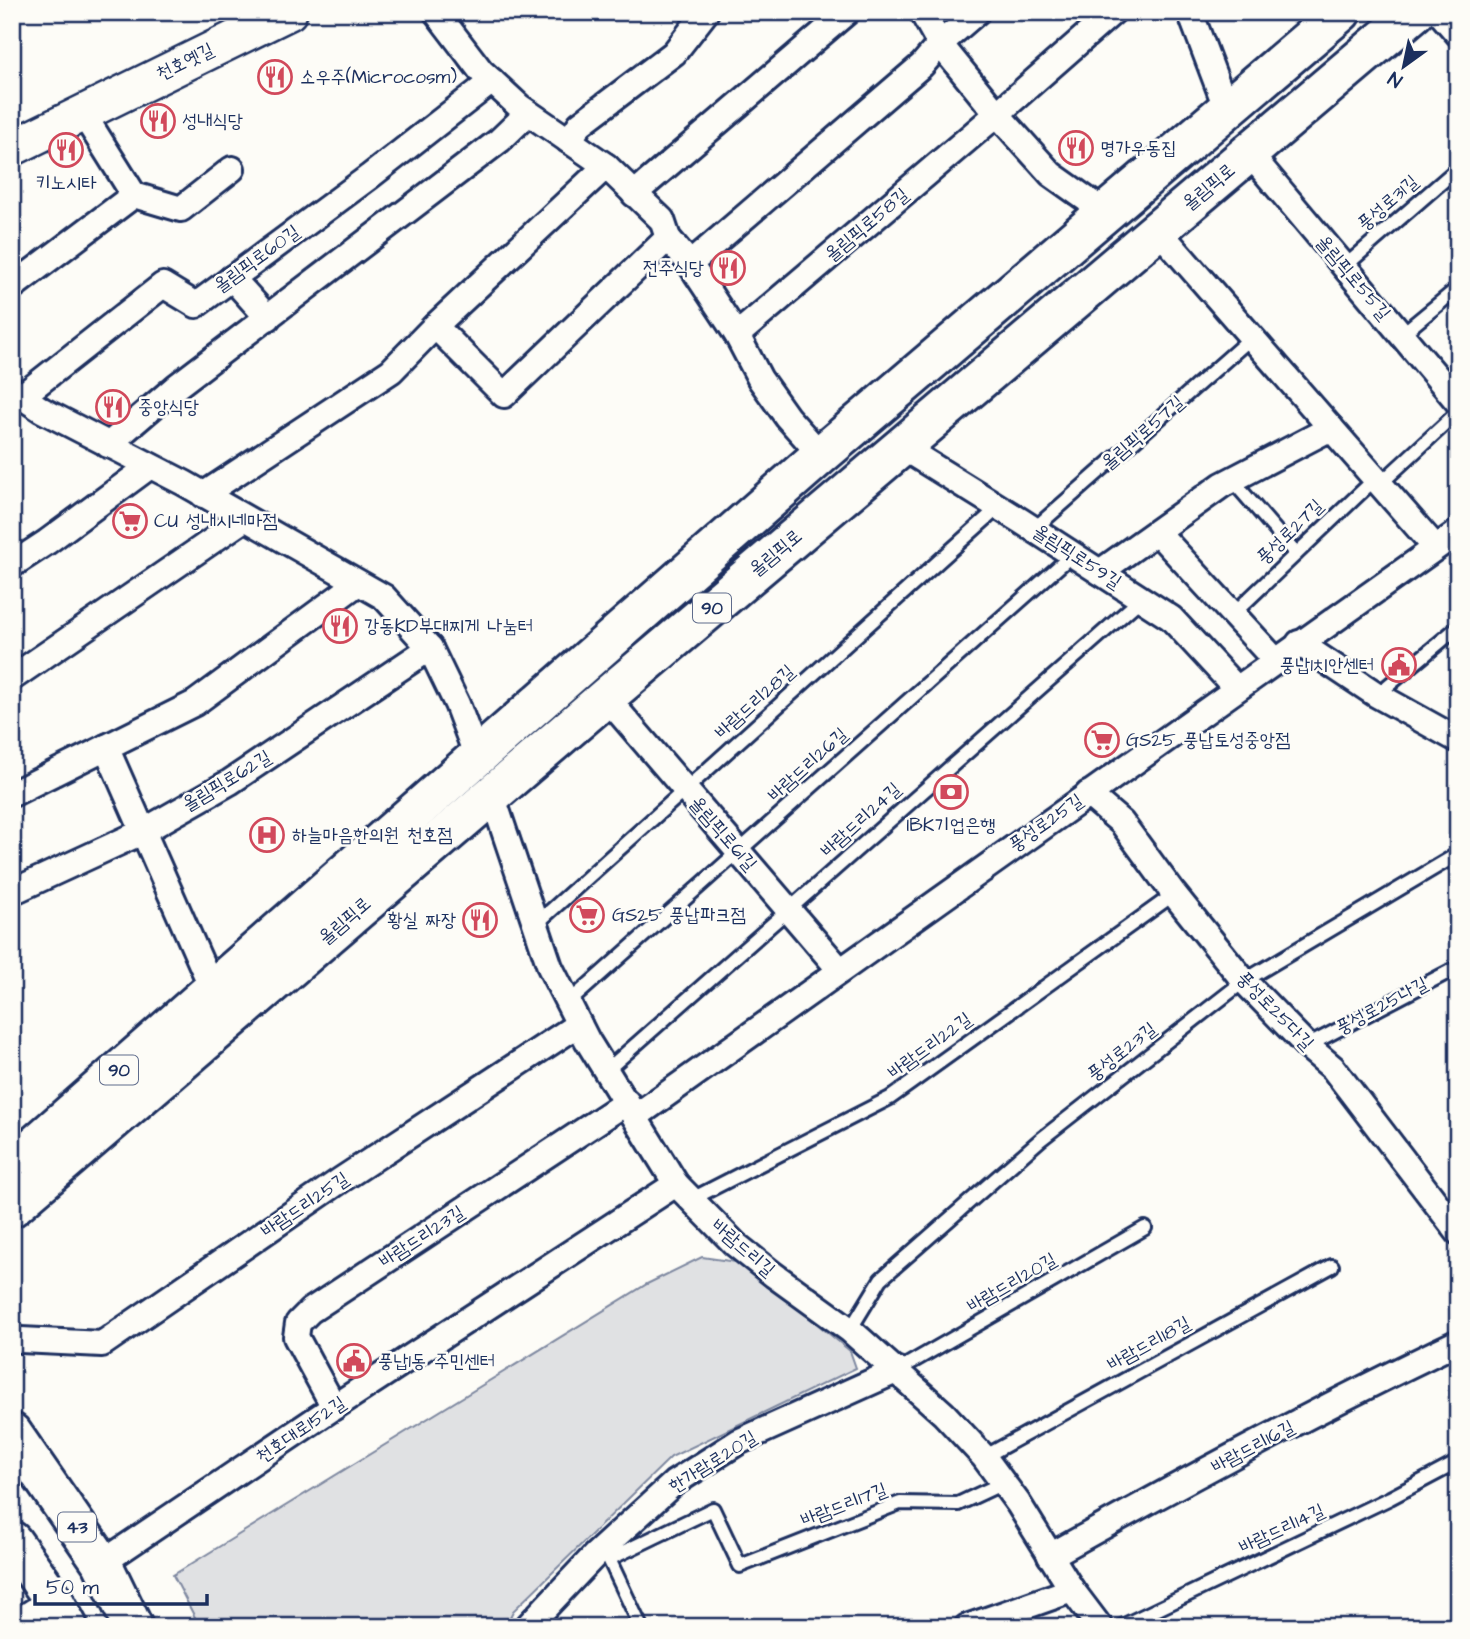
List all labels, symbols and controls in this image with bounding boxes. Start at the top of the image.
north arrow [1368,32,1438,102]
street label: 천호옛길 [152,36,218,88]
restaurant icon: 소우주(Microcosm) [256,58,294,96]
place label: 소우주(Microcosm) [300,64,457,91]
text: N [1383,64,1408,94]
restaurant icon: 성내식당 [139,102,177,140]
place label: 성내식당 [182,108,243,135]
restaurant icon: 명가우동집 [1057,129,1095,167]
restaurant icon: 키노시타 [47,131,85,169]
place label: 명가우동집 [1100,135,1176,162]
street label: 올림픽로 [1177,157,1241,217]
street label: 풍성로31길 [1351,169,1425,237]
place label: 키노시타 [35,170,97,197]
street label: 올림픽로58길 [819,182,915,268]
street label: 올림픽로60길 [208,219,306,299]
street label: 올림픽로55길 [1309,230,1397,326]
restaurant icon: 전주식당 [709,249,747,287]
place label: 전주식당 [643,255,704,282]
restaurant icon: 중앙식당 [94,388,132,426]
street label: 올림픽로57길 [1096,389,1190,477]
place label: 중앙식당 [138,394,199,421]
street label: 풍성로27길 [1251,493,1329,571]
supermarket icon: CU 성내시네마점 [111,502,149,540]
place label: CU 성내시네마점 [154,508,277,535]
street label: 올림픽로59길 [1027,518,1127,596]
street label: 올림픽로 [744,523,808,583]
road number: 90 [693,594,731,622]
restaurant icon: 강동KD부대찌게 나눔터 [321,607,359,645]
place label: 강동KD부대찌게 나눔터 [364,613,533,640]
public building icon: 풍납1치안센터 [1380,646,1418,684]
place label: 풍납1치안센터 [1280,652,1374,679]
street label: 바람드리28길 [709,659,801,745]
supermarket icon: GS25 풍납토성중앙점 [1083,721,1121,759]
street label: 바람드리26길 [762,722,854,808]
place label: GS25 풍납토성중앙점 [1126,727,1290,754]
street label: 올림픽로62길 [178,744,276,818]
bank icon: IBK기업은행 [932,773,970,811]
street label: 바람드리24길 [815,776,907,864]
street label: 풍성로25길 [1003,787,1089,859]
street label: 올림픽로61길 [683,791,763,877]
place label: IBK기업은행 [906,812,996,839]
hospital icon: 하늘마음한의원 천호점 [248,816,286,854]
place label: 하늘마음한의원 천호점 [292,822,453,849]
street label: 올림픽로 [313,891,377,951]
supermarket icon: GS25 풍납파크점 [568,896,606,934]
restaurant icon: 황실 짜장 [461,901,499,939]
place label: GS25 풍납파크점 [612,902,746,929]
place label: 황실 짜장 [387,907,456,934]
street label: 풍성로25다길 [1230,965,1320,1057]
street label: 풍성로25나길 [1331,970,1433,1042]
street label: 바람드리22길 [882,1006,978,1086]
street label: 풍성로23길 [1081,1016,1163,1088]
road number: 90 [100,1056,138,1084]
street label: 바람드리25길 [256,1166,354,1244]
street label: 바람드리23길 [374,1199,470,1275]
street label: 바람드리길 [705,1213,781,1283]
street label: 바람드리20길 [962,1246,1062,1320]
street label: 바람드리18길 [1103,1310,1195,1378]
public building icon: 풍납1동 주민센터 [335,1342,373,1380]
place label: 풍납1동 주민센터 [378,1348,495,1375]
street label: 천호대로152길 [251,1390,351,1470]
street label: 바람드리16길 [1207,1414,1299,1480]
street label: 한가람로20길 [664,1424,762,1500]
street label: 바람드리17길 [797,1476,891,1534]
street label: 바람드리14길 [1235,1497,1329,1561]
road number: 43 [58,1512,96,1542]
scale bar [35,1562,206,1606]
text: 50 m [46,1573,100,1602]

